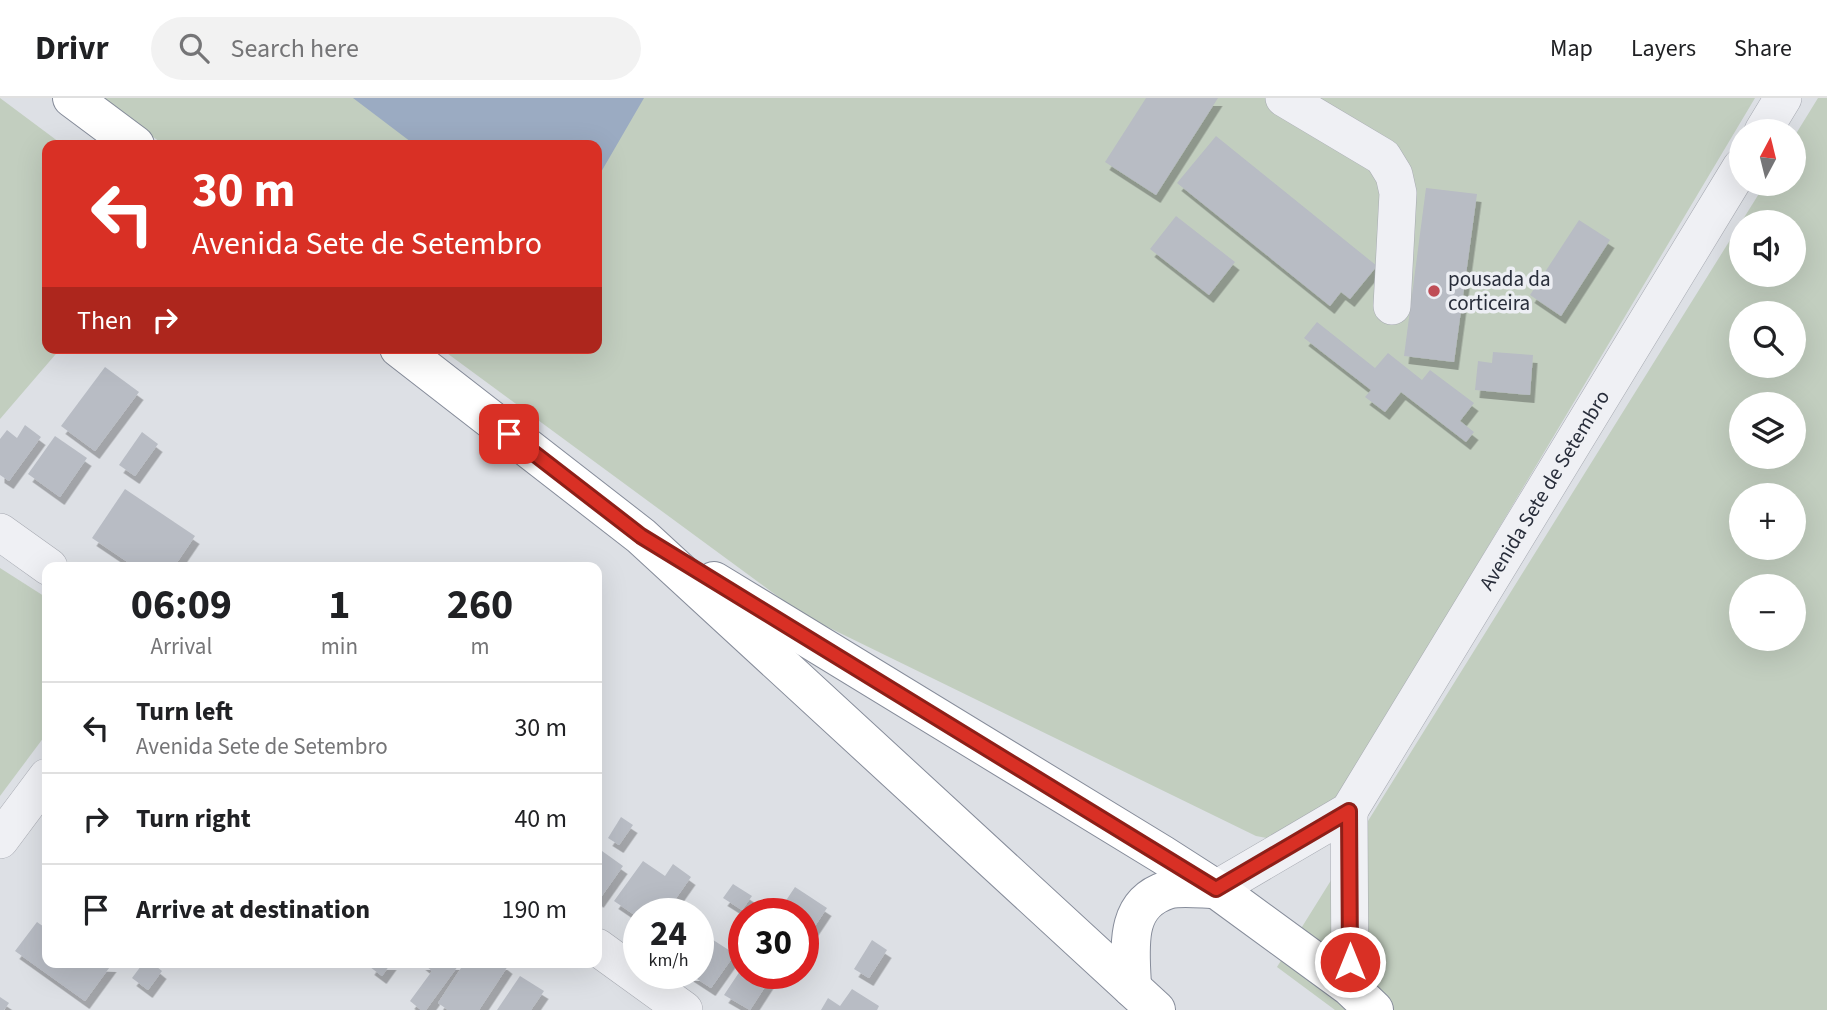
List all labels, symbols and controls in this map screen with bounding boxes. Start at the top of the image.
search box [151,17,641,80]
text: Drivr [35,25,109,72]
icon: search [175,29,213,67]
text: Search here [231,30,359,67]
text: Map [1550,31,1593,66]
text: Layers [1631,31,1696,66]
text: Share [1734,31,1792,66]
north arrow [1729,119,1806,196]
map controls [1729,119,1806,651]
text: 30 m [192,156,296,226]
icon: left [77,168,168,259]
button: sound [1729,210,1806,287]
text: Avenida Sete de Setembro [192,221,542,267]
place label: pousada da corticeira [1448,264,1551,318]
marker: pousada da corticeira [1426,283,1442,299]
icon: right [146,301,184,339]
button: search [1729,301,1806,378]
text: Then [77,302,132,339]
street label: Avenida Sete de Setembro [1472,384,1617,596]
button: layers [1729,392,1806,469]
pin [479,404,539,464]
icon: arrive [490,415,528,453]
button: + [1729,483,1806,560]
button: − [1729,574,1806,651]
text: 06:09 [131,575,232,635]
text: 1 [328,575,350,635]
text: 260 [447,575,513,635]
text: Arrival [150,630,212,663]
text: min [321,630,358,663]
text: m [470,630,490,663]
text: Turn left [136,693,233,730]
icon: left [77,709,115,747]
text: 30 m [514,709,567,746]
text: Avenida Sete de Setembro [136,730,388,763]
icon: right [77,800,115,838]
text: Turn right [136,800,251,837]
text: 40 m [514,800,567,837]
icon: arrive [77,891,115,929]
text: Arrive at destination [136,891,370,928]
text: 190 m [501,891,567,928]
speed limit sign: 30 [728,898,819,989]
text: 24 [650,909,687,959]
position arrow [1313,925,1387,999]
text: km/h [649,948,688,973]

